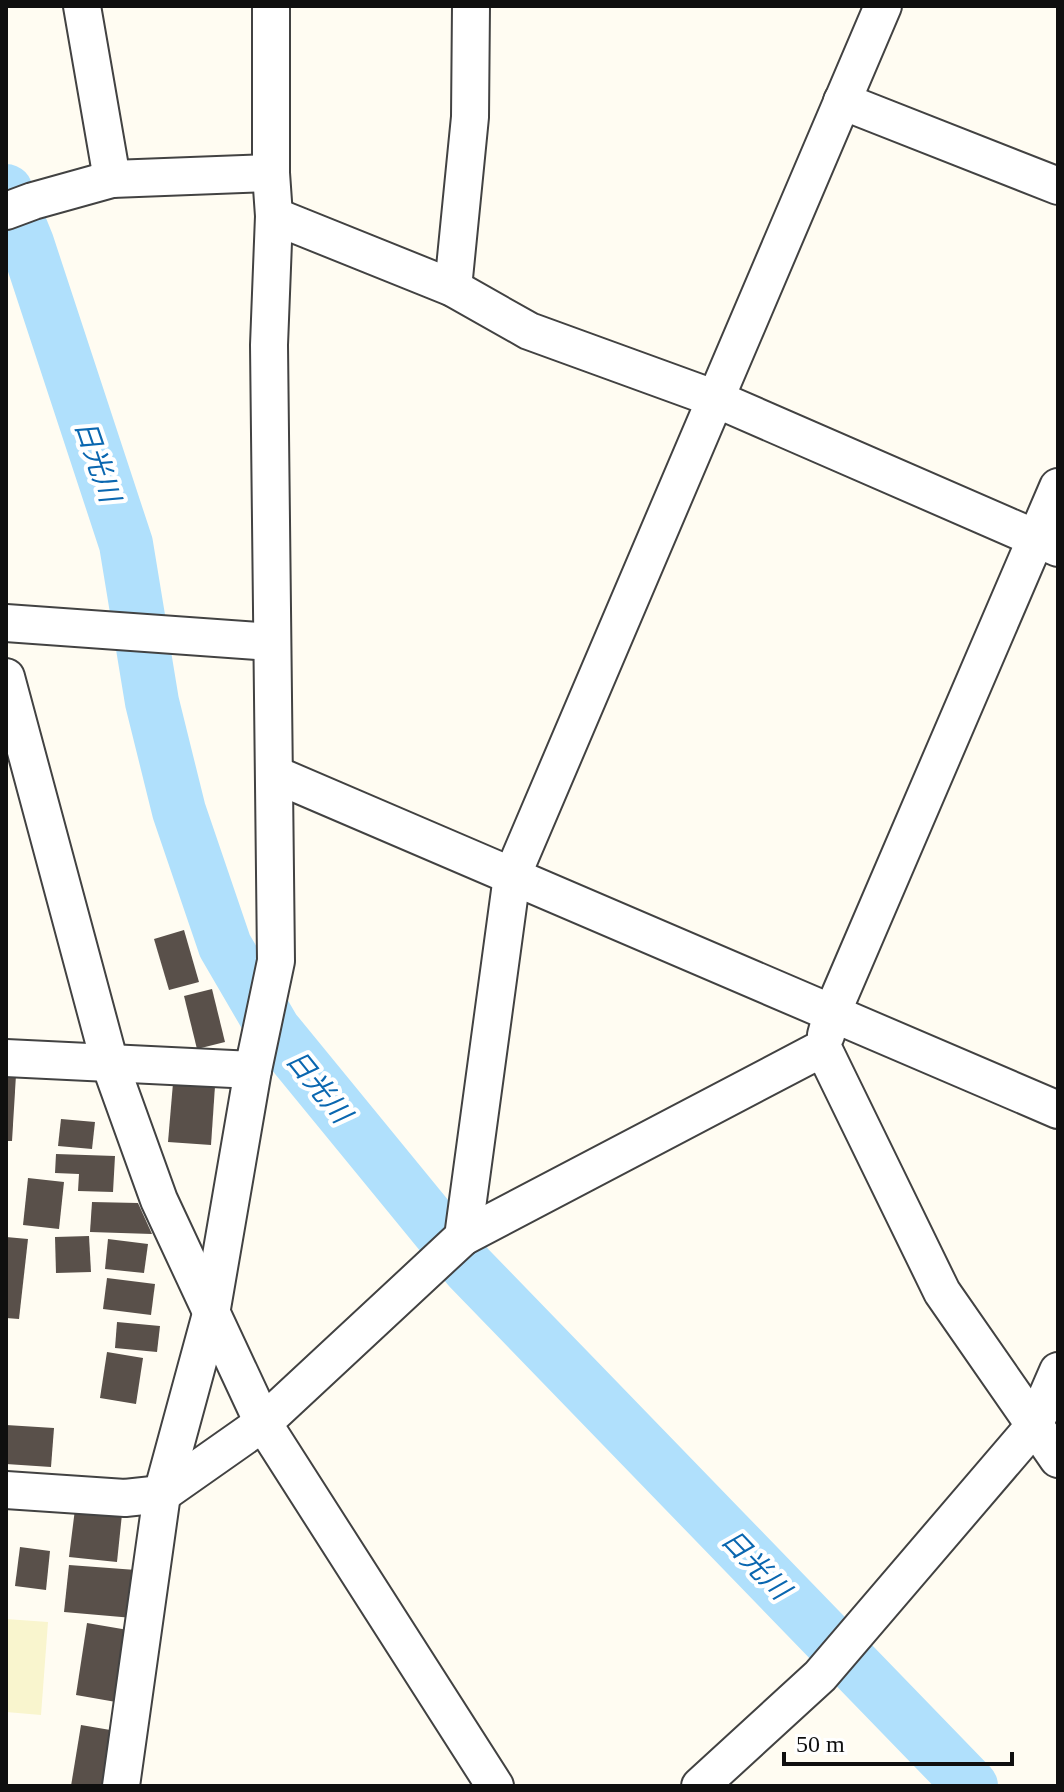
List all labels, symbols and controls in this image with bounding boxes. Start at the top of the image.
water label: 日光川 [69,416,127,509]
water label: 日光川 [280,1044,359,1131]
water label: 日光川 [715,1523,798,1607]
scale bar [784,1716,1012,1766]
text: 50 m [796,1731,845,1757]

